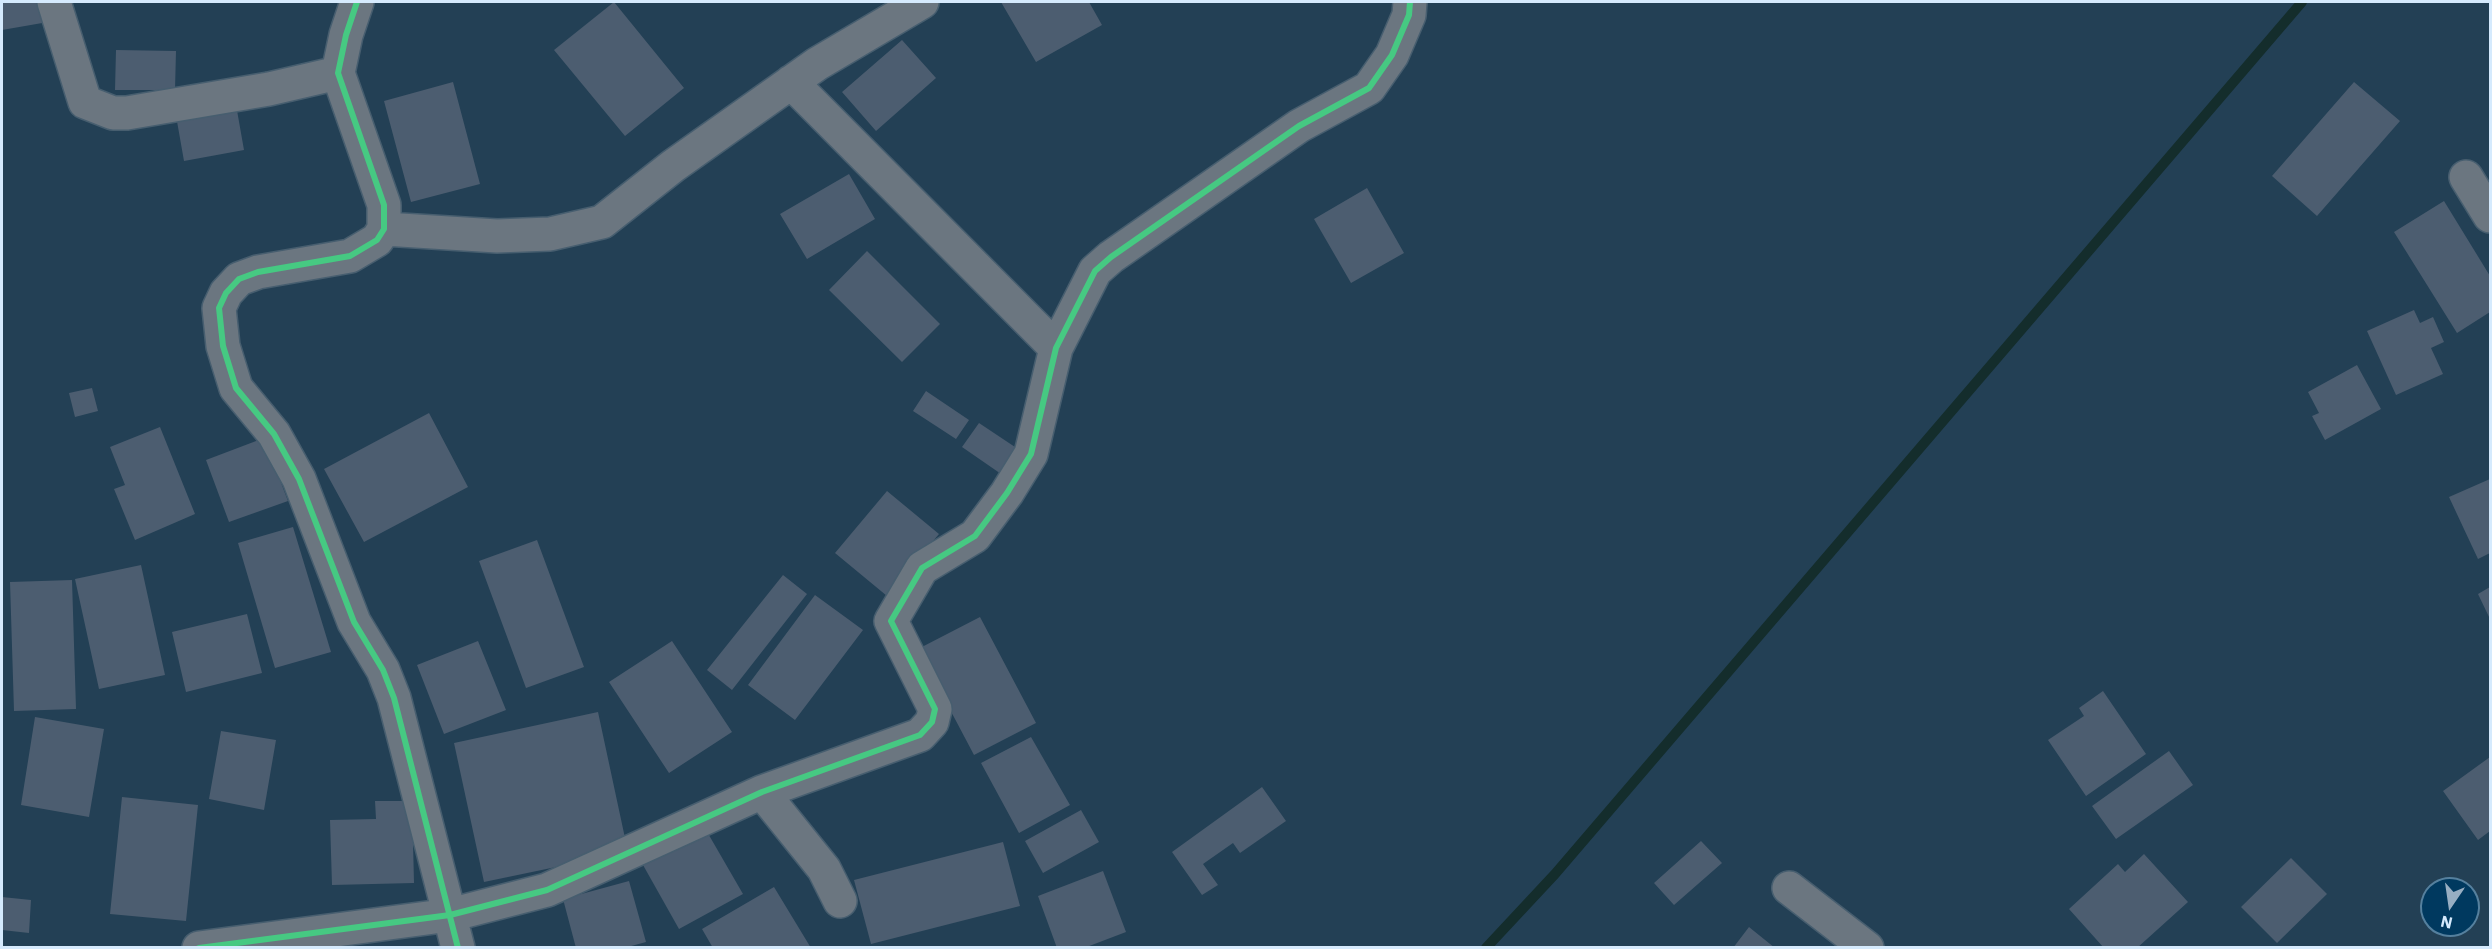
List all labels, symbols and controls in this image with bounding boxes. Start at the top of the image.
north arrow [2420,877,2480,937]
text: N [2439,912,2454,934]

